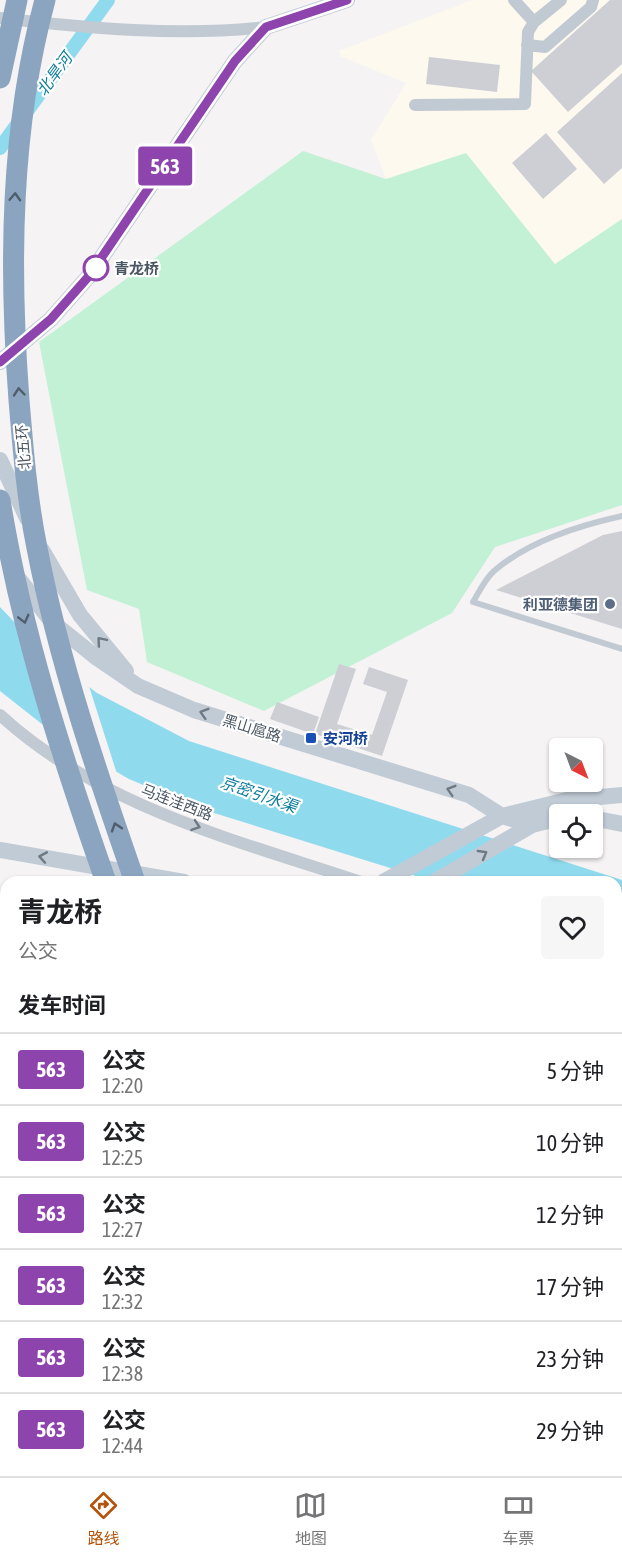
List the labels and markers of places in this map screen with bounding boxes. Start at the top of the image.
marker: 青龙桥 [83,255,109,281]
place label: 青龙桥 [114,260,159,277]
place label: 利亚德集团 [523,596,598,613]
marker: 利亚德集团 [603,597,617,611]
place label: 安河桥 [323,730,368,747]
marker: 安河桥 [304,731,318,745]

